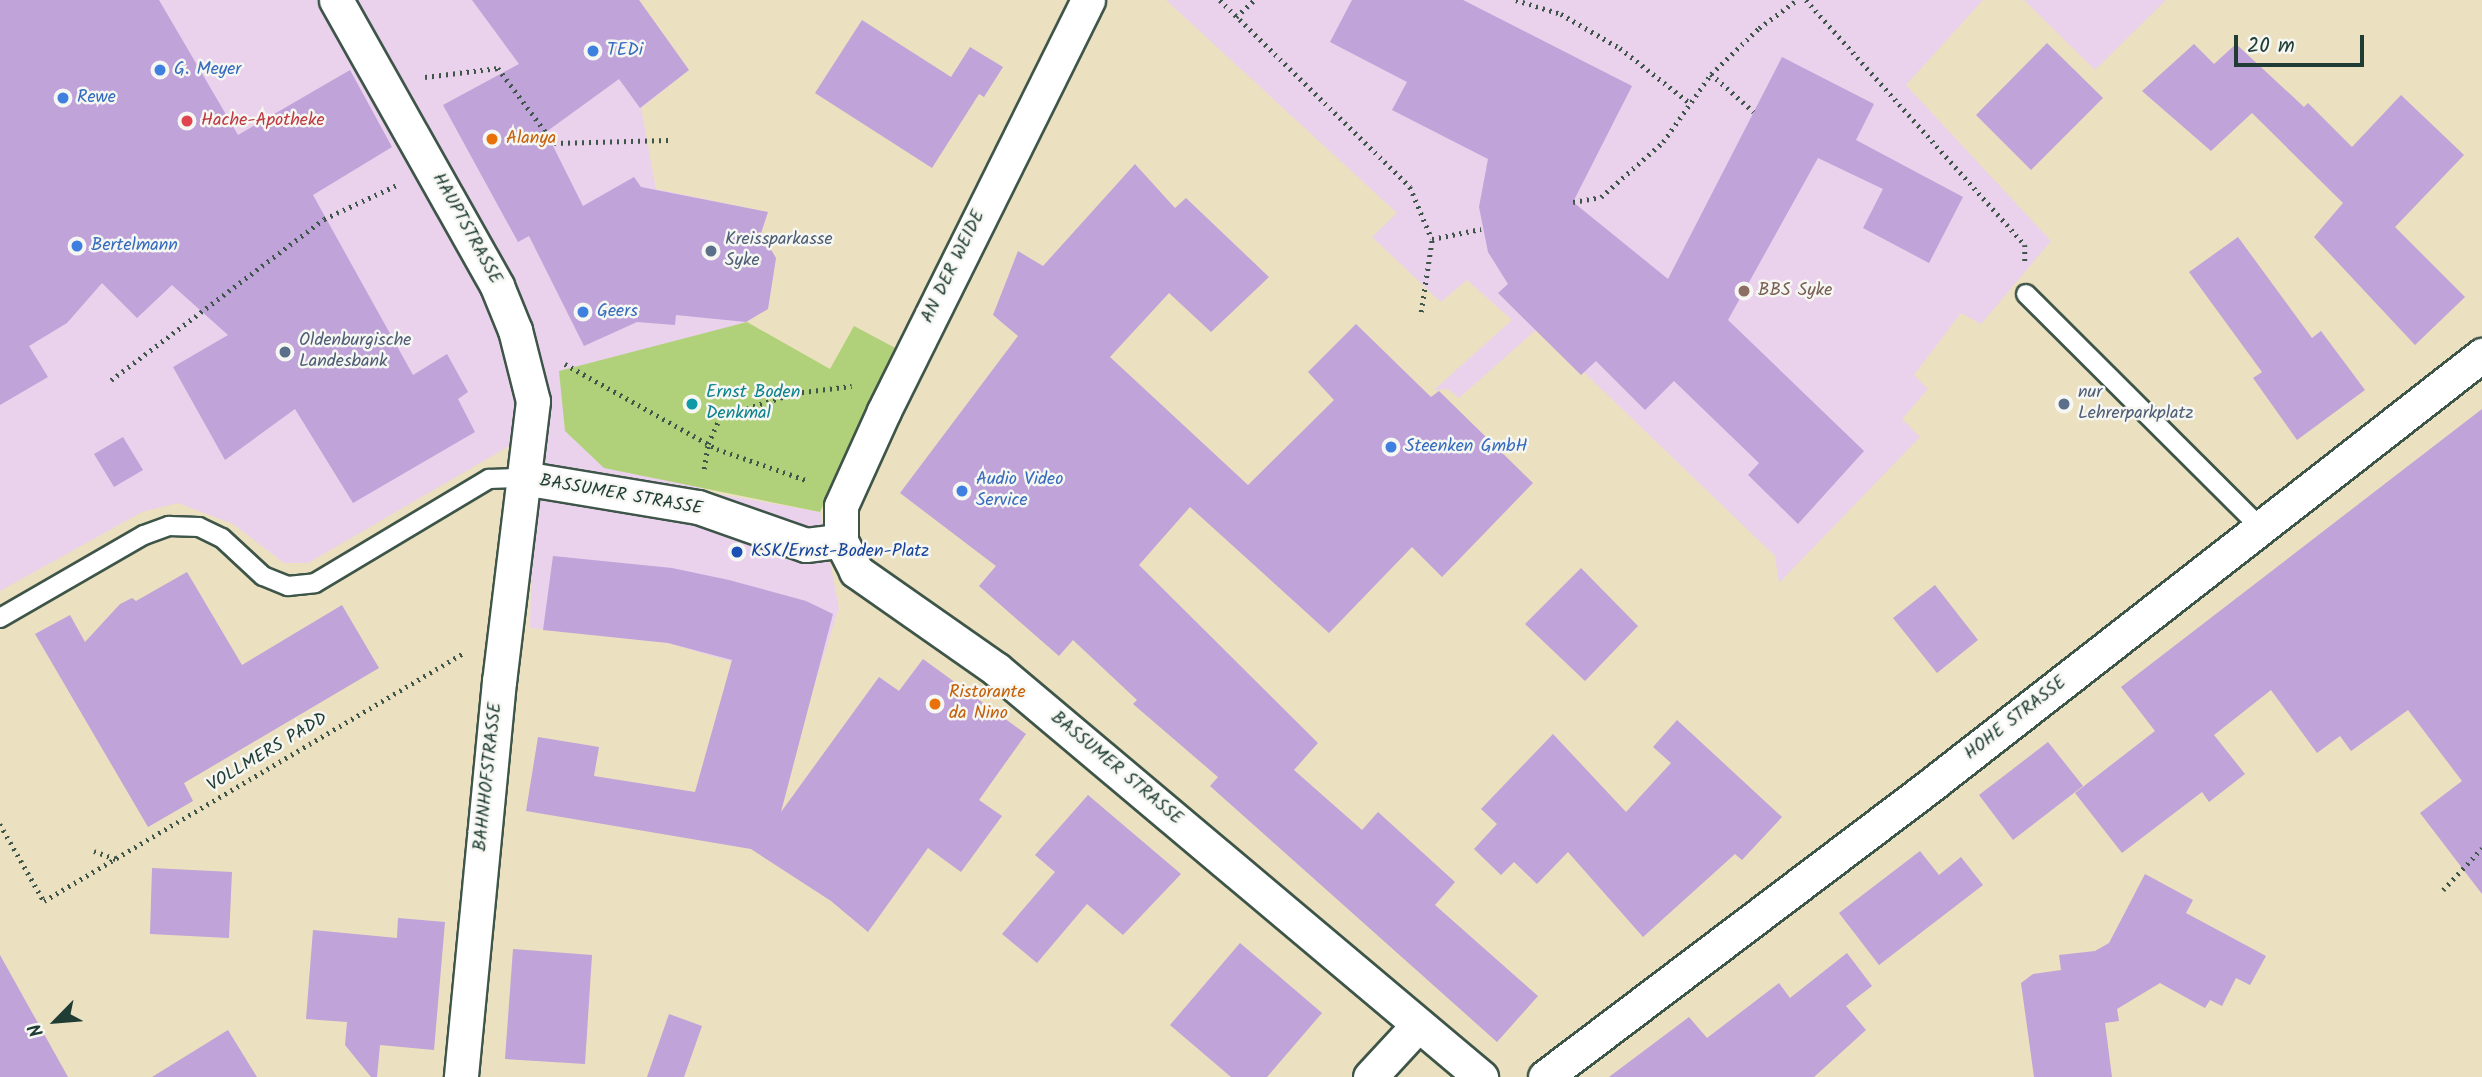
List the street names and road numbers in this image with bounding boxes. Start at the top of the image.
street label: HAUPTSTRASSE [427,170,505,288]
street label: AN DER WEIDE [917,207,991,327]
street label: BASSUMER STRASSE [538,471,704,521]
street label: HOHE STRASSE [1961,673,2071,765]
street label: BAHNHOFSTRASSE [470,702,508,852]
street label: BASSUMER STRASSE [1046,708,1186,830]
street label: VOLLMERS PADD [204,709,332,797]

